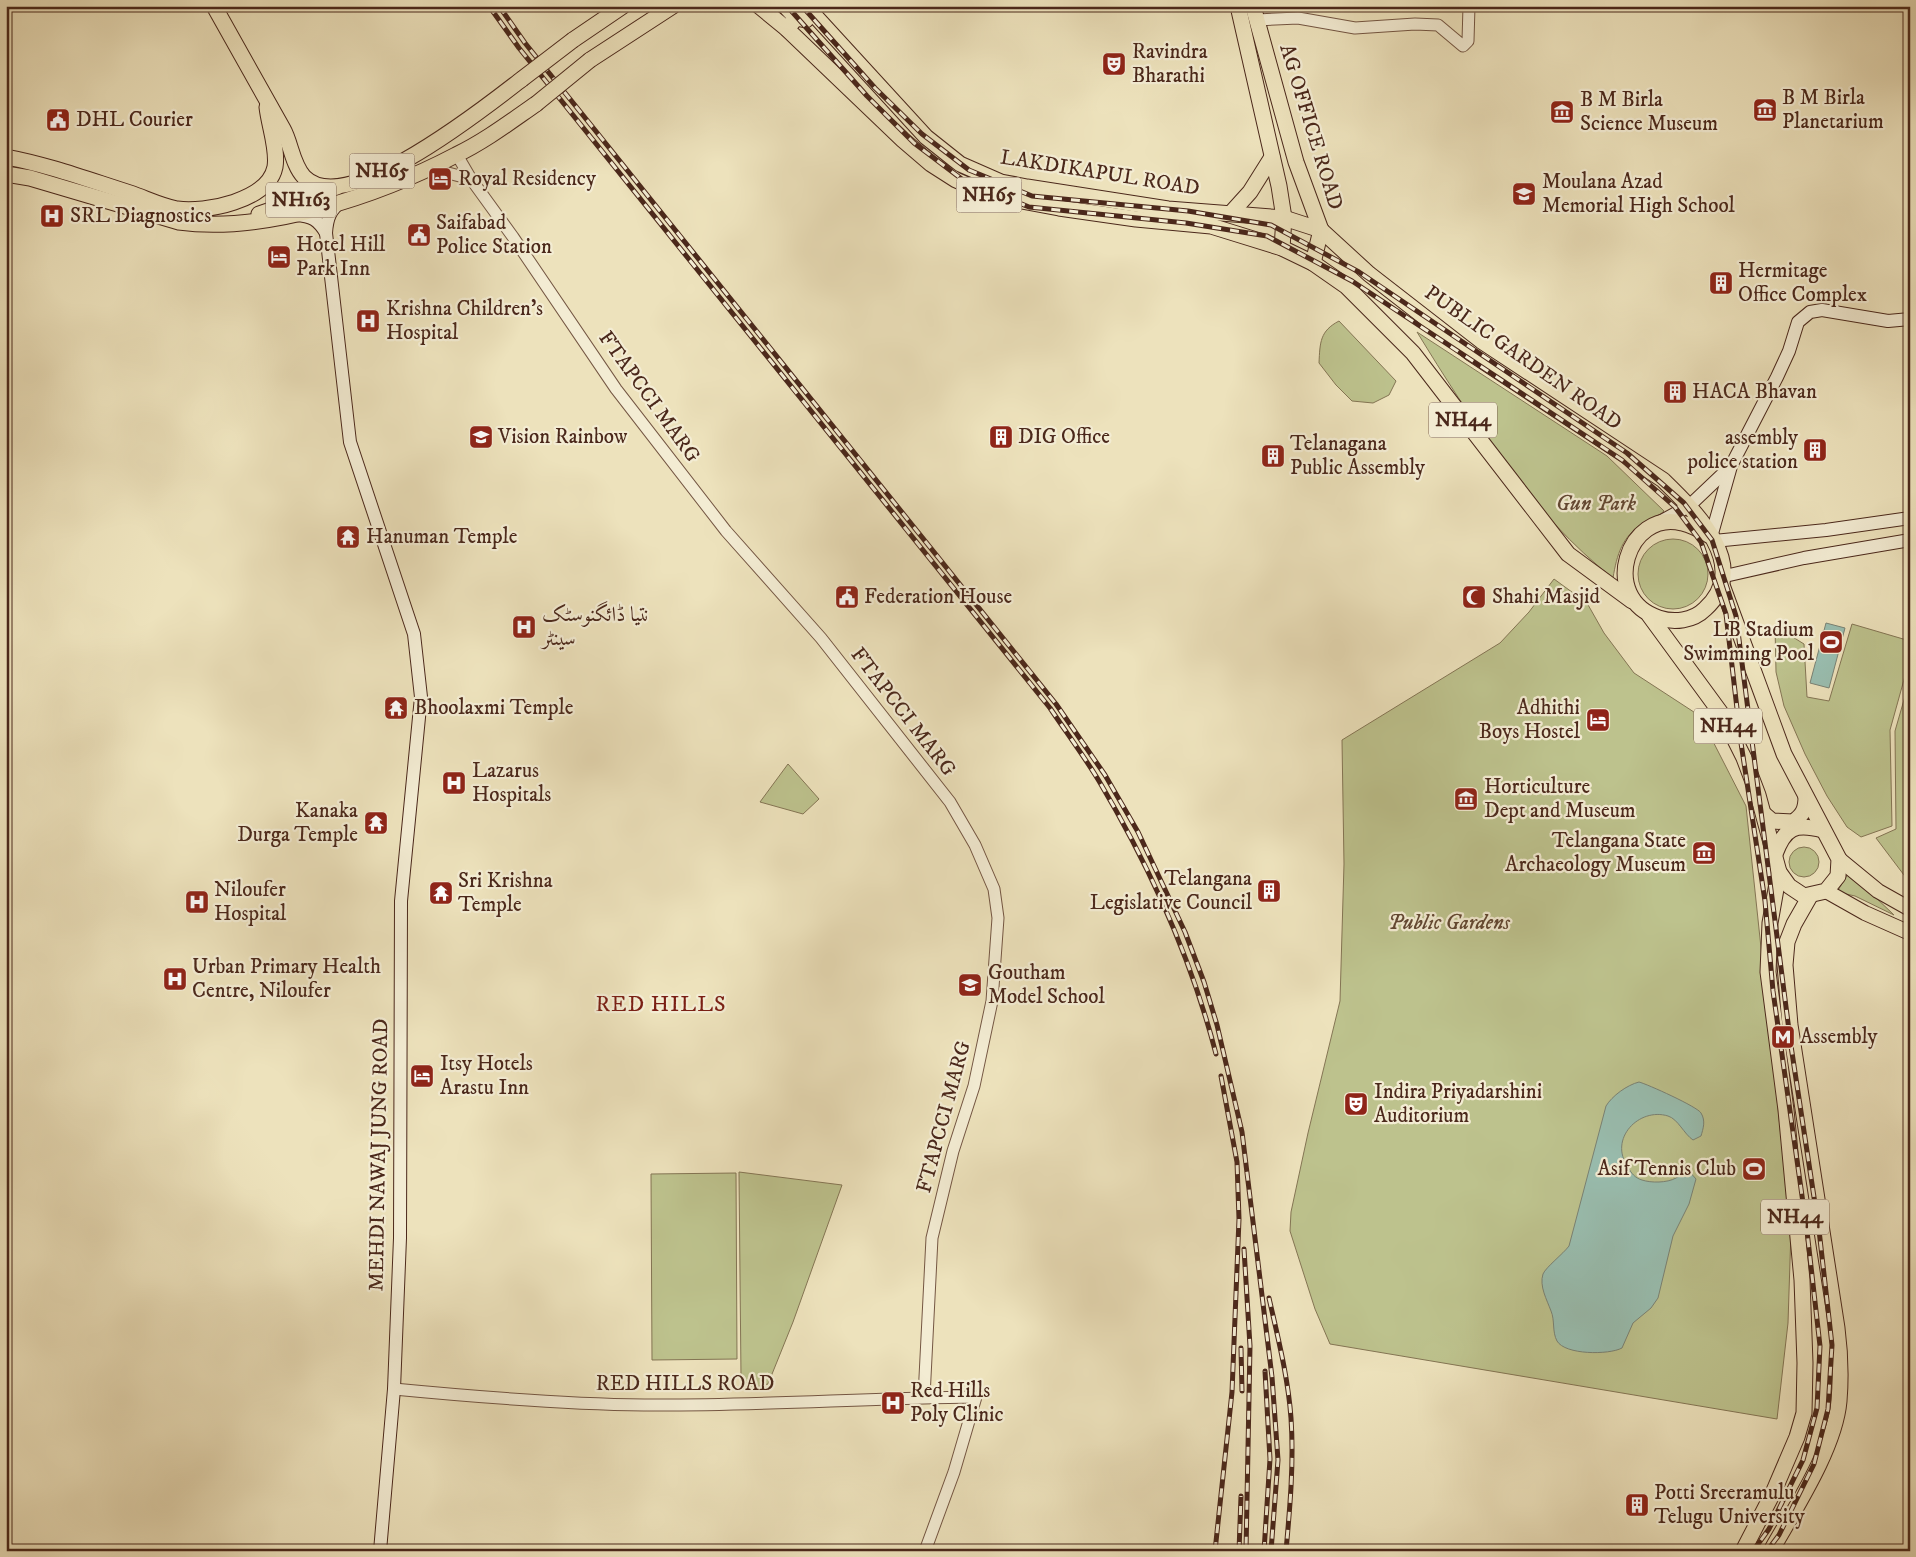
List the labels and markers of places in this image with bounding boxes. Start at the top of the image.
place label: Ravindra Bharathi [1132,39,1208,89]
theatre icon: Ravindra Bharathi [1101,51,1127,77]
place label: B M Birla Planetarium [1782,85,1884,135]
place label: B M Birla Science Museum [1580,87,1718,137]
museum icon: B M Birla Planetarium [1752,97,1778,123]
museum icon: B M Birla Science Museum [1549,99,1575,125]
public building icon: DHL Courier [45,107,71,133]
place label: DHL Courier [76,107,193,133]
hotel icon: Royal Residency [427,166,453,192]
place label: Royal Residency [458,166,597,192]
place label: Moulana Azad Memorial High School [1542,169,1736,219]
school or university icon: Moulana Azad Memorial High School [1511,181,1537,207]
hospital icon: SRL Diagnostics [39,203,65,229]
place label: SRL Diagnostics [70,203,211,229]
place label: Saifabad Police Station [436,210,552,260]
public building icon: Saifabad Police Station [406,222,432,248]
place label: Hotel Hill Park Inn [296,232,386,282]
hotel icon: Hotel Hill Park Inn [266,244,292,270]
place label: Hermitage Office Complex [1738,258,1867,308]
building icon: Hermitage Office Complex [1708,270,1734,296]
place label: Krishna Children's Hospital [386,296,543,346]
hospital icon: Krishna Children's Hospital [355,308,381,334]
building icon: HACA Bhavan [1662,379,1688,405]
place label: HACA Bhavan [1692,379,1817,405]
school or university icon: Vision Rainbow [468,424,494,450]
place label: Vision Rainbow [497,424,628,450]
building icon: DIG Office [988,424,1014,450]
place label: DIG Office [1018,424,1110,450]
place label: assembly police station [1686,425,1799,475]
place label: Telanagana Public Assembly [1290,431,1426,481]
building icon: assembly police station [1802,437,1828,463]
building icon: Telanagana Public Assembly [1260,443,1286,469]
temple icon: Hanuman Temple [335,524,361,550]
place label: Hanuman Temple [366,524,518,550]
public building icon: Federation House [834,584,860,610]
place label: Federation House [864,584,1012,610]
mosque icon: Shahi Masjid [1461,584,1487,610]
place label: Shahi Masjid [1492,584,1600,610]
place label: نتیا ڈائگنوسٹک سینٹر [540,601,649,652]
hospital icon: نتیا ڈائگنوسٹک سینٹر [511,614,537,640]
place label: LB Stadium Swimming Pool [1683,617,1815,667]
sports icon: LB Stadium Swimming Pool [1818,629,1844,655]
temple icon: Bhoolaxmi Temple [383,695,409,721]
place label: Bhoolaxmi Temple [414,695,574,721]
place label: Adhithi Boys Hostel [1479,695,1581,745]
hotel icon: Adhithi Boys Hostel [1585,707,1611,733]
place label: Lazarus Hospitals [472,758,551,808]
hospital icon: Lazarus Hospitals [441,770,467,796]
place label: Horticulture Dept and Museum [1484,774,1636,824]
museum icon: Horticulture Dept and Museum [1453,786,1479,812]
place label: Kanaka Durga Temple [237,798,358,848]
temple icon: Kanaka Durga Temple [363,810,389,836]
place label: Telangana State Archaeology Museum [1505,828,1686,878]
museum icon: Telangana State Archaeology Museum [1691,840,1717,866]
place label: Telangana Legislative Council [1090,866,1253,916]
place label: Sri Krishna Temple [458,868,553,918]
place label: Niloufer Hospital [214,877,287,927]
building icon: Telangana Legislative Council [1256,878,1282,904]
temple icon: Sri Krishna Temple [428,880,454,906]
hospital icon: Niloufer Hospital [184,889,210,915]
place label: Urban Primary Health Centre, Niloufer [192,954,381,1004]
place label: Goutham Model School [988,960,1105,1010]
hospital icon: Urban Primary Health Centre, Niloufer [162,966,188,992]
school or university icon: Goutham Model School [957,972,983,998]
metro station icon: Assembly [1770,1024,1796,1050]
place label: Assembly [1800,1024,1879,1050]
place label: Itsy Hotels Arastu Inn [440,1051,533,1101]
hotel icon: Itsy Hotels Arastu Inn [409,1063,435,1089]
place label: Indira Priyadarshini Auditorium [1374,1079,1542,1129]
theatre icon: Indira Priyadarshini Auditorium [1343,1091,1369,1117]
place label: Asif Tennis Club [1597,1156,1736,1182]
sports icon: Asif Tennis Club [1741,1156,1767,1182]
place label: Red Hills Poly Clinic [910,1378,1004,1428]
hospital icon: Red Hills Poly Clinic [880,1390,906,1416]
place label: Potti Sreeramulu Telugu University [1654,1480,1806,1530]
building icon: Potti Sreeramulu Telugu University [1624,1492,1650,1518]

